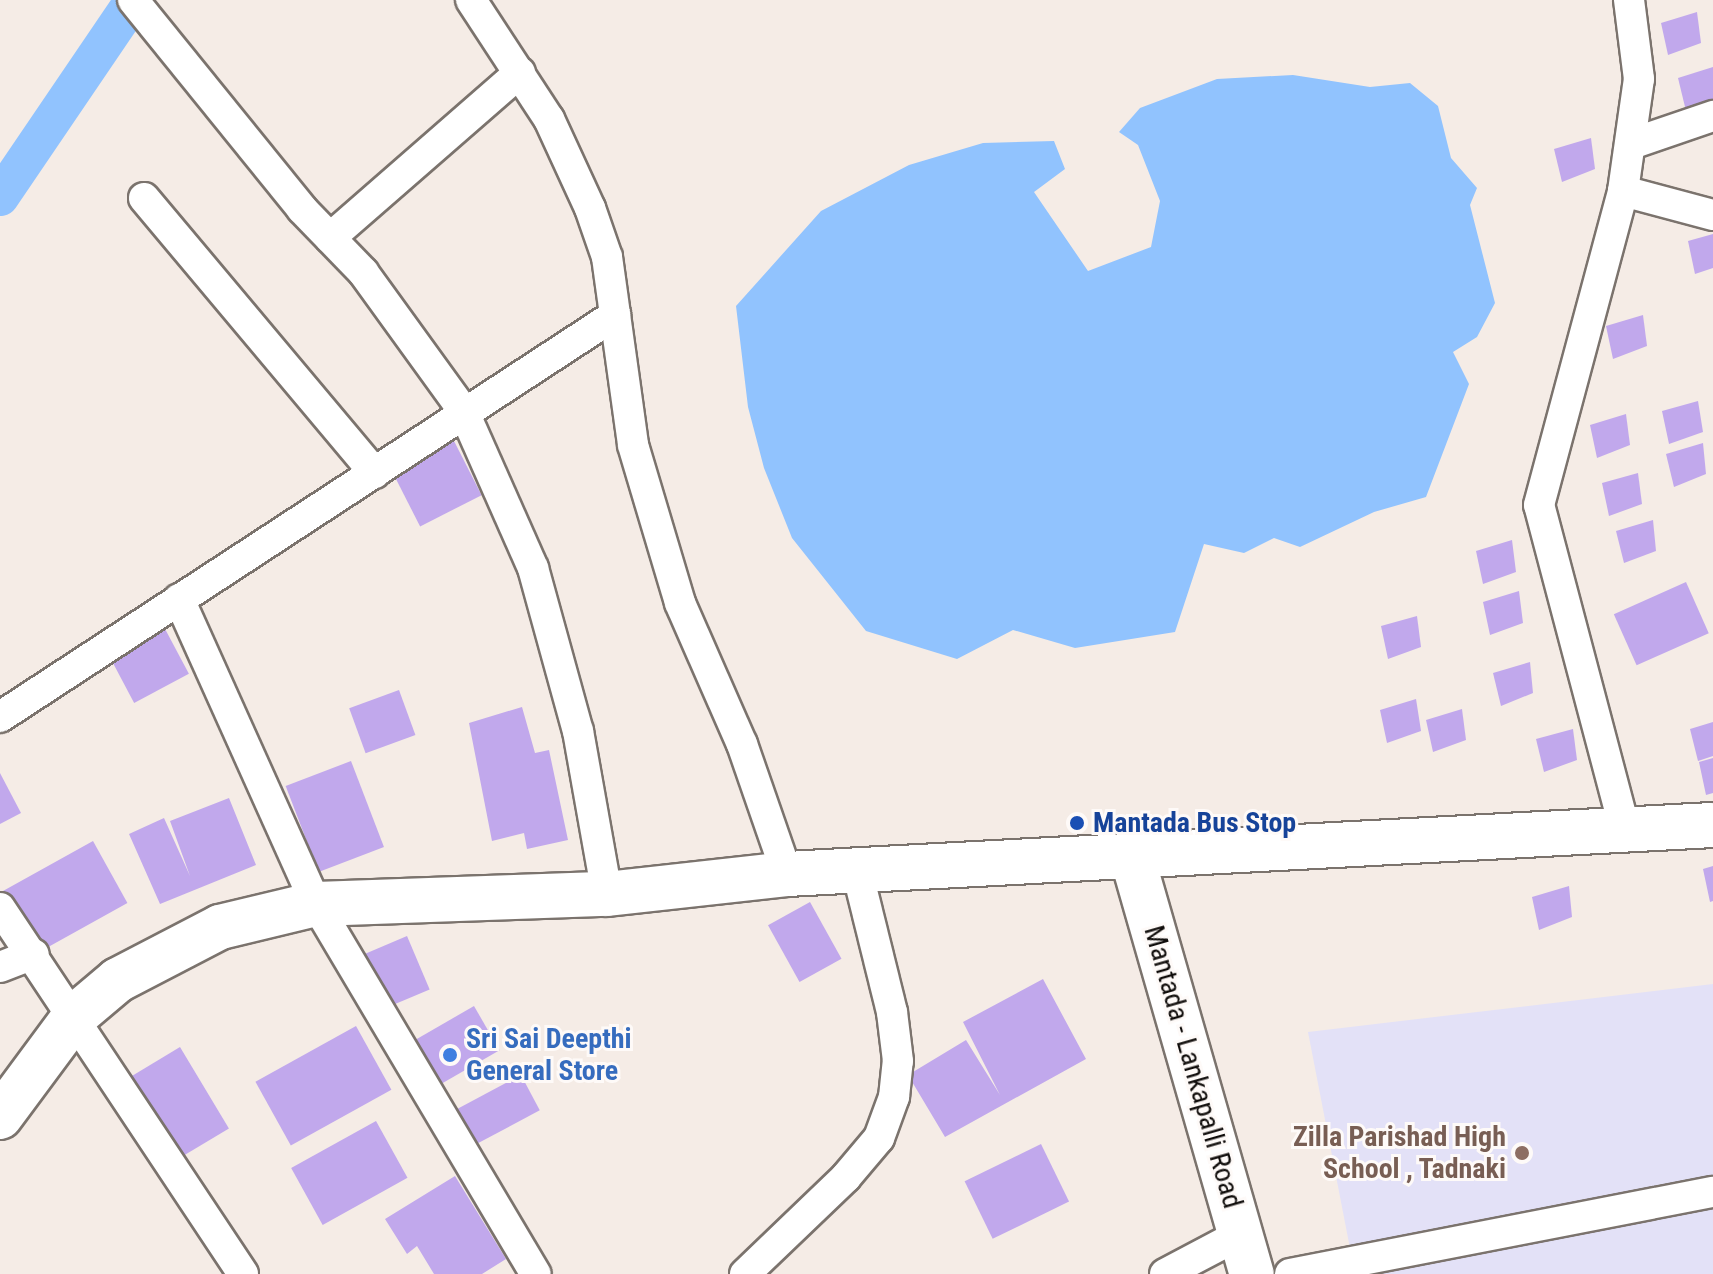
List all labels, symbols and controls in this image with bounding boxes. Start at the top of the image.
place label: Mantada Bus Stop [1093,806,1296,840]
marker: Mantada Bus Stop [1068,814,1086,832]
street label: Mantada - Lankapalli Road [1137,922,1249,1212]
place label: Sri Sai Deepthi General Store [466,1022,632,1088]
marker: Sri Sai Deepthi General Store [441,1046,459,1064]
place label: Zilla Parishad High School , Tadnaki [1293,1120,1506,1186]
marker: Zilla Parishad High School , Tadnaki [1513,1144,1531,1162]

